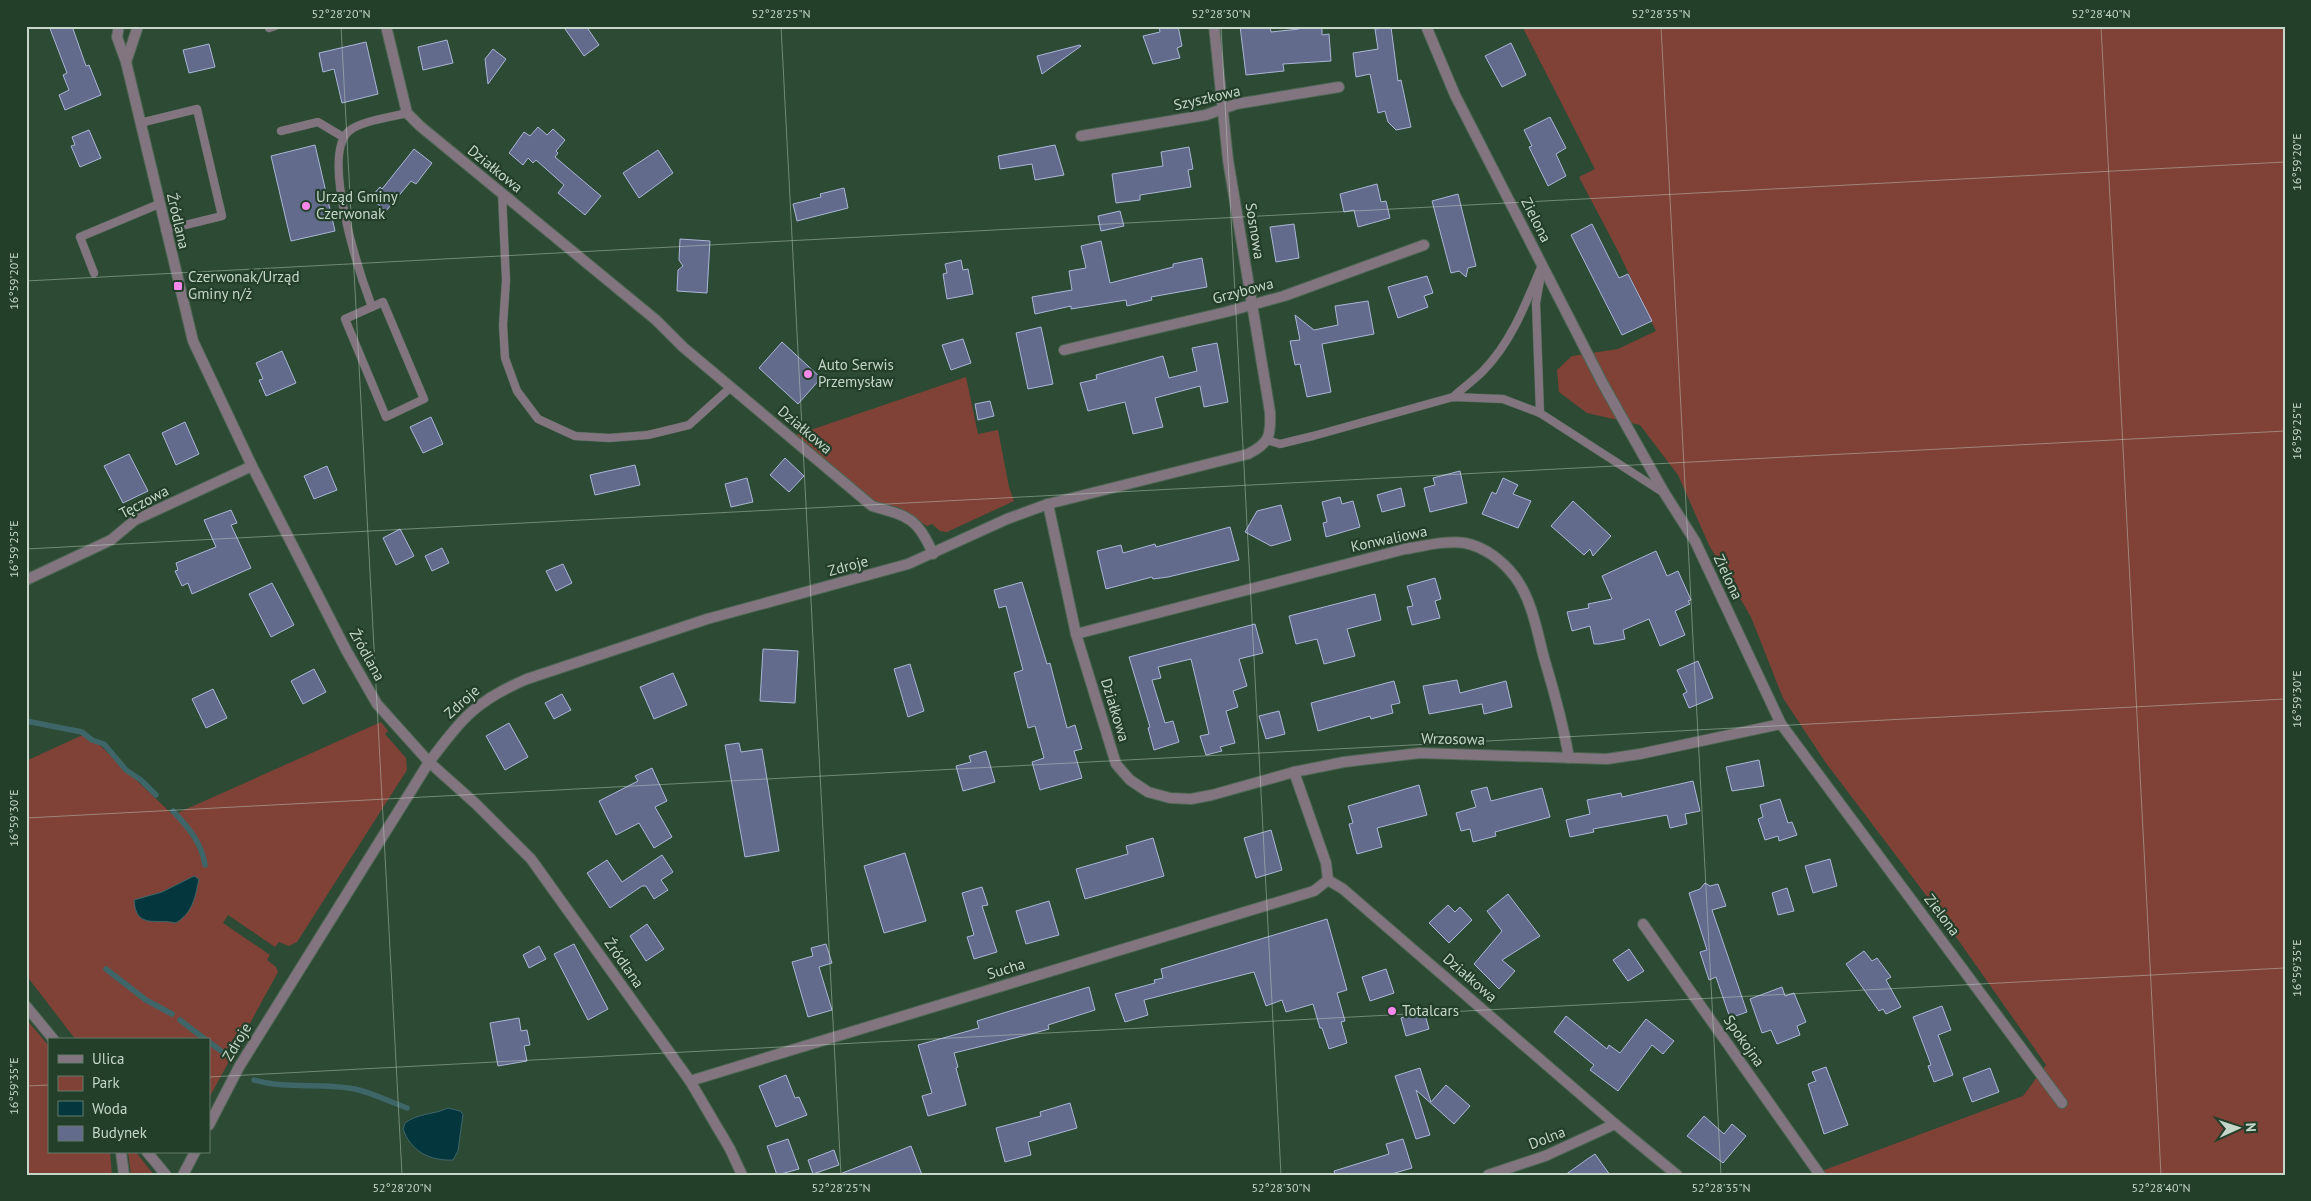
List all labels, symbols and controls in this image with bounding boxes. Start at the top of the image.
text: 52°28'20"N [311,6,371,21]
text: 52°28'25"N [751,6,811,21]
text: 52°28'30"N [1191,6,1251,21]
text: 52°28'35"N [1631,6,1691,21]
text: 52°28'40"N [2071,6,2131,21]
street label: Szyszkowa [1172,81,1242,114]
text: 16°59'20"E [2289,133,2304,191]
street label: Działkowa [464,141,527,197]
place label: Urząd Gminy Czerwonak [316,187,398,223]
street label: Źródlana [163,191,194,251]
street label: Zielona [1517,194,1556,245]
marker: Urząd Gminy Czerwonak [300,200,312,212]
street label: Sosnowa [1242,201,1269,260]
text: 16°59'20"E [6,252,21,310]
place label: Czerwonak/Urząd Gminy n/ż [188,267,300,303]
street label: Grzybowa [1210,273,1275,308]
marker: Czerwonak/Urząd Gminy n/ż [172,280,184,292]
place label: Auto Serwis Przemysław [818,355,894,391]
marker: Auto Serwis Przemysław [802,368,814,380]
street label: Działkowa [774,401,836,458]
text: 16°59'25"E [2289,402,2304,460]
street label: Tęczowa [116,481,172,522]
text: 16°59'25"E [6,520,21,578]
street label: Konwaliowa [1349,521,1429,556]
street label: Zdroje [826,551,870,580]
street label: Zielona [1710,551,1747,603]
street label: Źródlana [345,625,389,684]
text: 16°59'30"E [2289,670,2304,728]
street label: Działkowa [1097,676,1134,744]
street label: Zdroje [440,681,483,722]
street label: Wrzosowa [1421,728,1485,749]
text: 16°59'30"E [6,789,21,847]
street label: Zielona [1920,890,1964,940]
street label: Źródlana [600,934,648,991]
text: 16°59'35"E [2289,939,2304,997]
street label: Działkowa [1439,949,1501,1006]
street label: Sucha [985,954,1027,983]
place label: Totalcars [1402,1001,1459,1020]
marker: Totalcars [1386,1005,1398,1017]
street label: Spokojna [1720,1011,1769,1070]
street label: Zdroje [218,1019,255,1064]
legend [48,1038,210,1154]
text: Ulica [92,1049,124,1068]
text: 16°59'35"E [6,1057,21,1115]
text: Park [92,1073,120,1092]
text: Woda [92,1099,127,1118]
north arrow [2214,1104,2264,1154]
street label: Dolna [1526,1122,1568,1153]
text: N [2242,1122,2260,1132]
text: Budynek [92,1123,148,1142]
text: 52°28'20"N [372,1180,432,1195]
text: 52°28'25"N [811,1180,871,1195]
text: 52°28'30"N [1251,1180,1311,1195]
text: 52°28'35"N [1691,1180,1751,1195]
text: 52°28'40"N [2131,1180,2191,1195]

